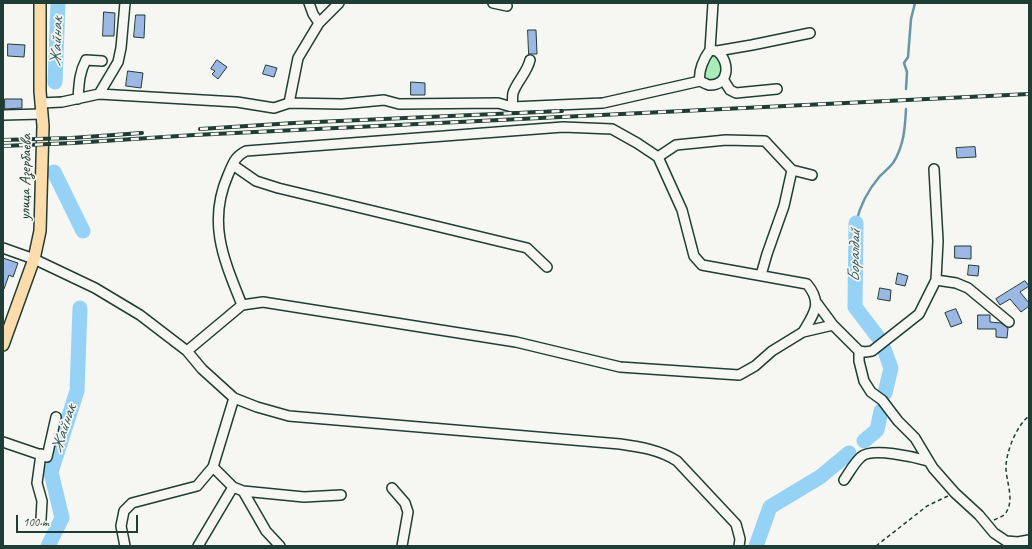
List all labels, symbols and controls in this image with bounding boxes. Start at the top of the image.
water label: Жайнак [46,17,68,67]
street label: улица Азербаева [16,134,36,220]
water label: Боралдай [844,230,866,282]
water label: Жайнак [47,402,81,456]
scale bar [18,507,140,533]
text: 100 m [23,514,49,530]

